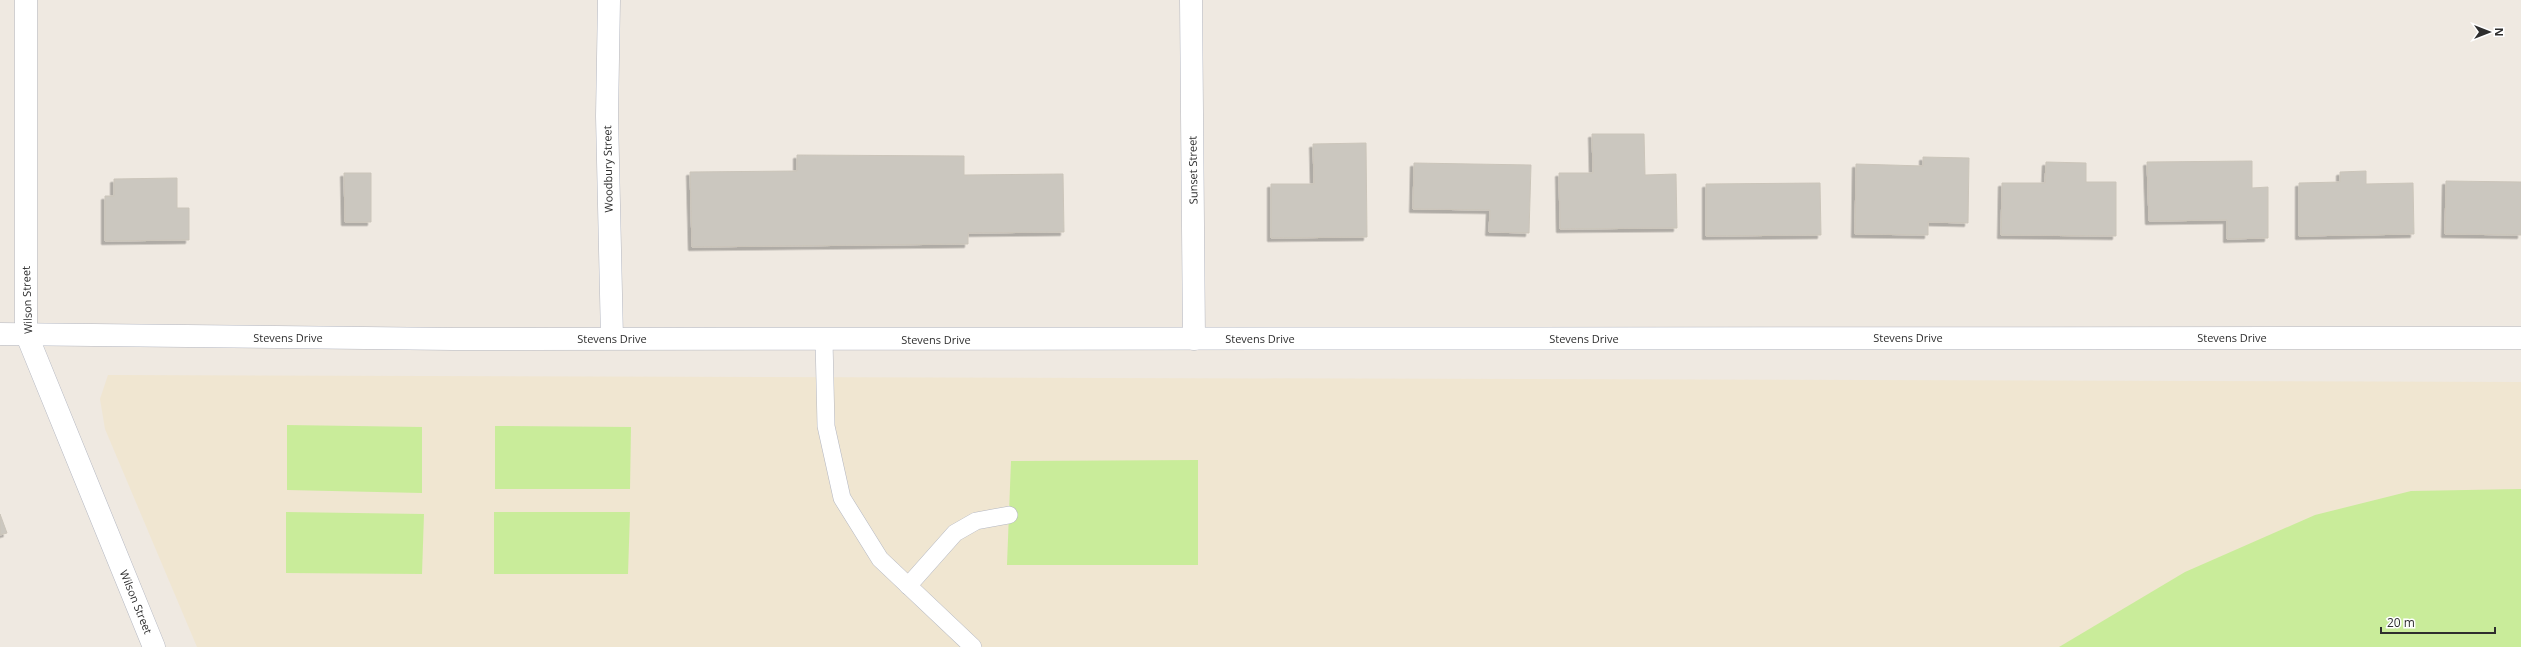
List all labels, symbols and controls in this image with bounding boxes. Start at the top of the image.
north arrow [2469,12,2509,52]
text: N [2492,28,2507,36]
street label: Woodbury Street [599,125,616,213]
street label: Sunset Street [1184,136,1201,204]
street label: Wilson Street [18,266,35,334]
street label: Stevens Drive [253,330,323,345]
street label: Stevens Drive [1873,330,1943,345]
street label: Stevens Drive [2197,330,2267,345]
street label: Stevens Drive [577,331,647,346]
street label: Stevens Drive [1225,331,1295,346]
street label: Stevens Drive [1549,331,1619,346]
street label: Stevens Drive [901,332,971,347]
street label: Wilson Street [117,568,156,636]
scale bar [2381,609,2495,635]
text: 20 m [2387,614,2415,631]

